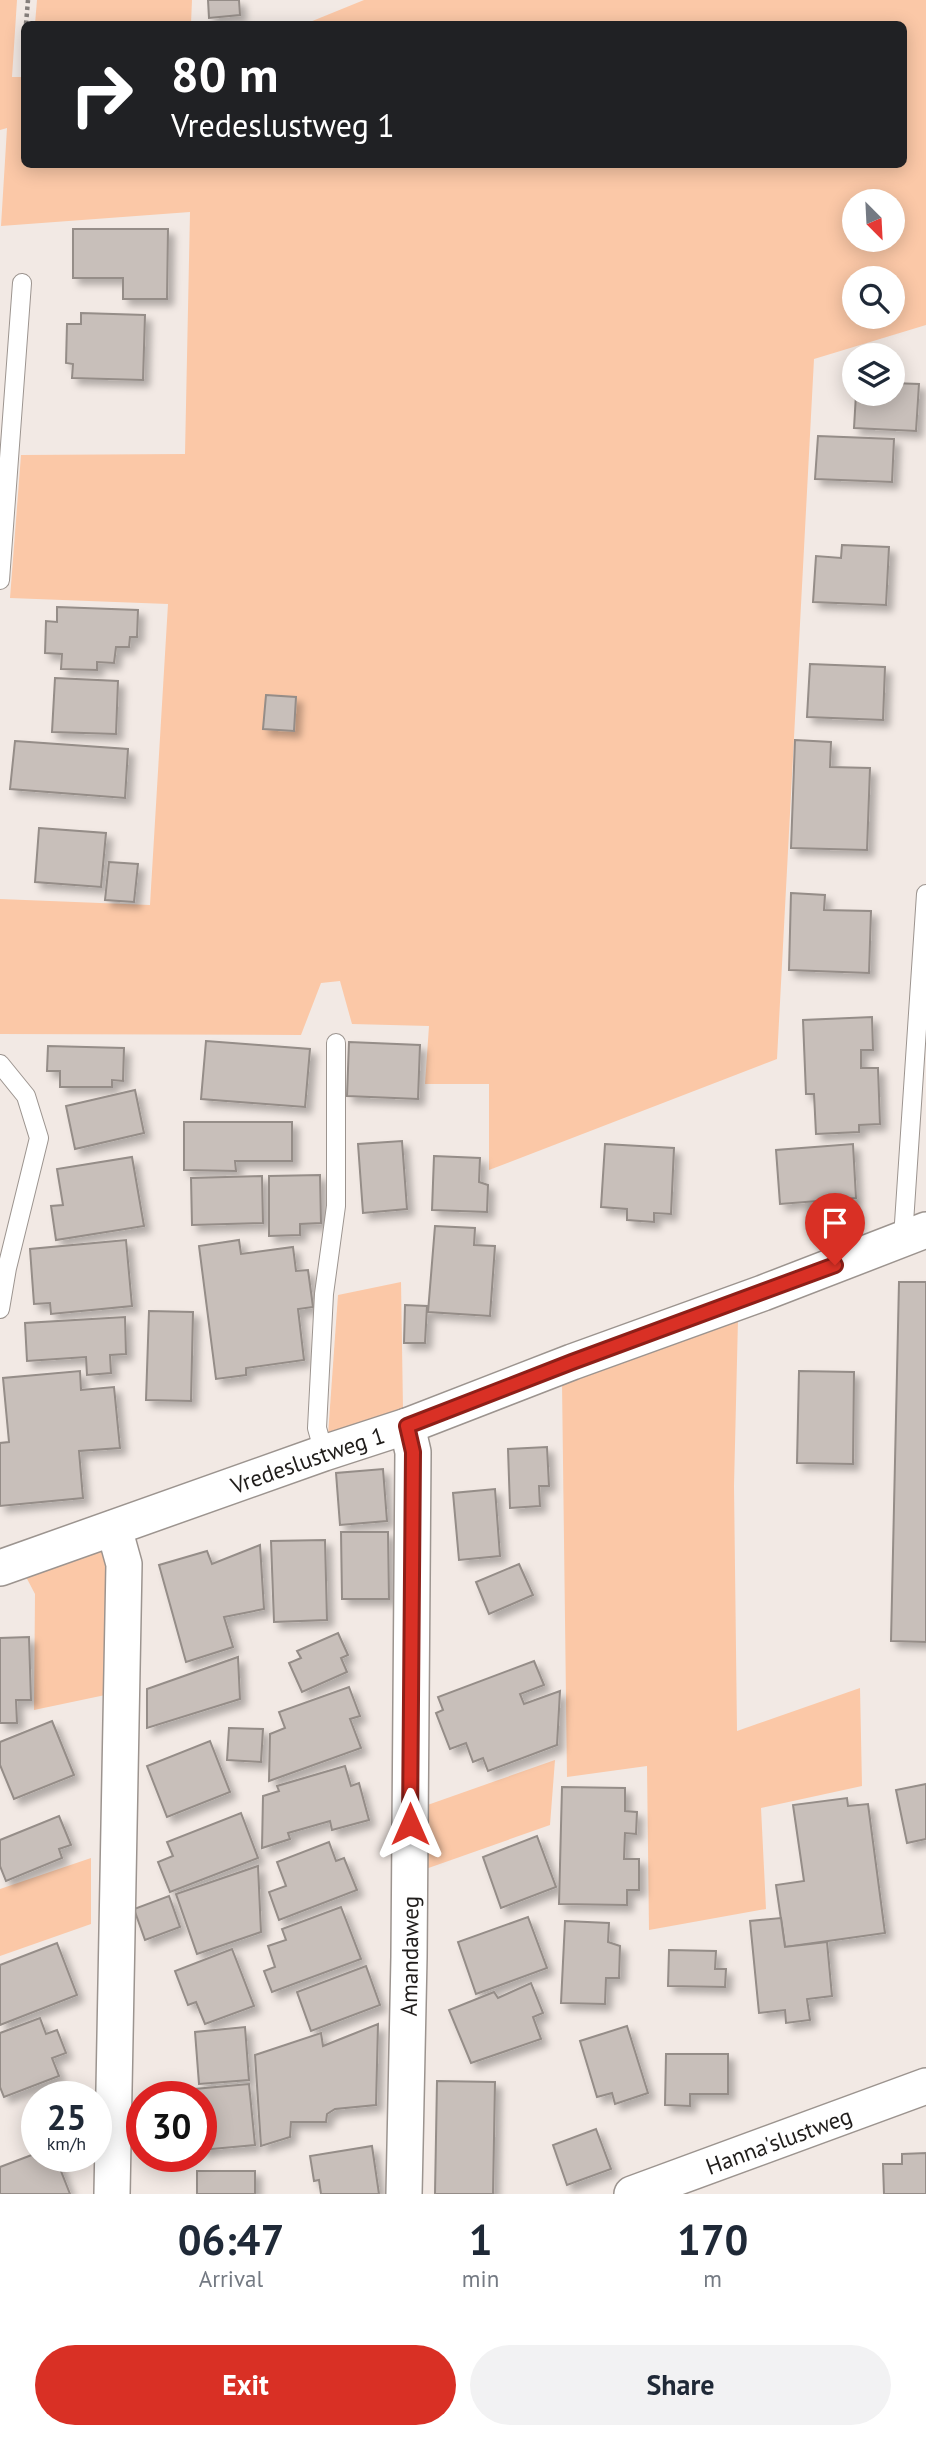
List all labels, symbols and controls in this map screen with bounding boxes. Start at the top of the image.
text: 80 m [171,42,278,106]
icon: right [56,49,147,140]
text: Vredeslustweg 1 [171,104,395,146]
north arrow [842,189,905,252]
map controls [842,189,905,406]
button: search [842,266,905,329]
button: layers [842,343,905,406]
pin [805,1193,865,1265]
icon: arrive [816,1204,854,1242]
street label: Vredeslustweg 1 [226,1420,388,1500]
position arrow [373,1787,447,1861]
street label: Amandaweg [393,1896,424,2017]
speed limit sign: 30 [126,2081,217,2172]
text: 25 [47,2094,86,2140]
street label: Hanna'slustweg [701,2100,856,2180]
text: km/h [47,2132,86,2155]
text: 06:47 [178,2212,284,2267]
text: 1 [469,2212,492,2267]
text: 170 [677,2212,748,2267]
text: Arrival [199,2264,263,2293]
text: min [462,2264,499,2293]
text: m [703,2264,722,2293]
button: Exit [35,2345,456,2425]
button: Share [470,2345,891,2425]

